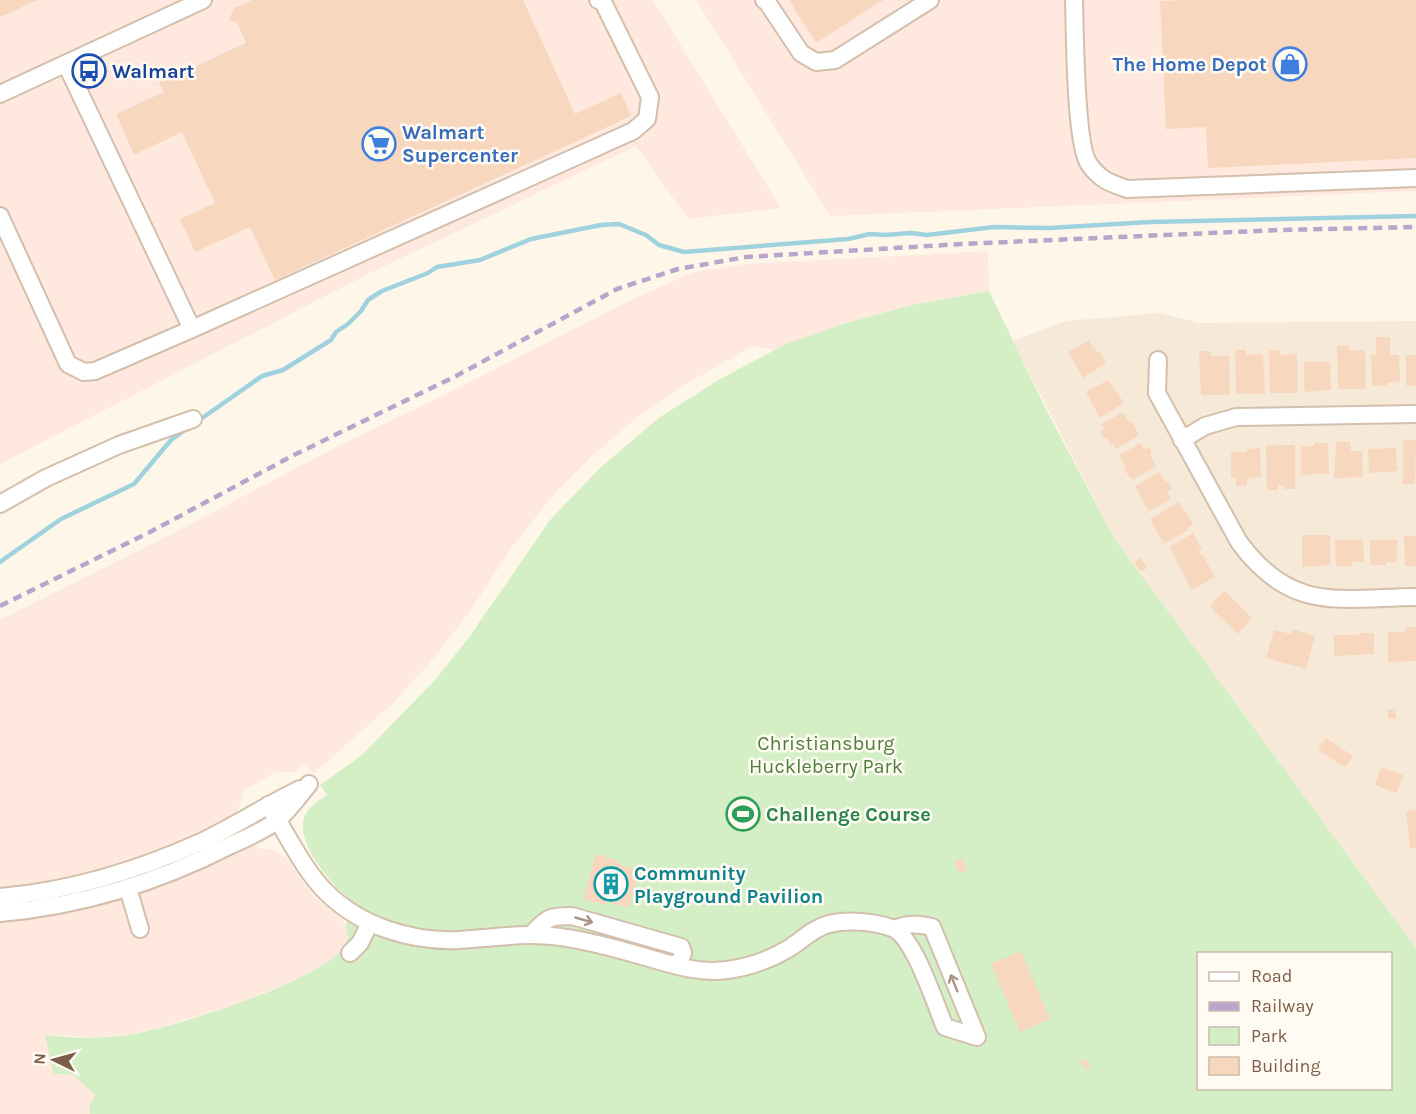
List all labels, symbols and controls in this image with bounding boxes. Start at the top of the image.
shop icon: The Home Depot [1272,46,1308,82]
bus stop icon: Walmart [71,53,107,89]
place label: The Home Depot [1112,53,1267,76]
place label: Walmart [112,60,194,83]
place label: Walmart Supercenter [402,121,518,167]
supermarket icon: Walmart Supercenter [361,126,397,162]
park label: Christiansburg Huckleberry Park [749,732,903,778]
sports icon: Challenge Course [725,796,761,832]
place label: Challenge Course [766,803,931,826]
place label: Community Playground Pavilion [634,862,823,908]
building icon: Community Playground Pavilion [593,866,629,902]
one-way arrow [574,914,593,926]
legend [1197,952,1392,1090]
text: Road [1251,965,1292,987]
one-way arrow [948,974,959,993]
text: Railway [1251,995,1314,1017]
text: Park [1251,1025,1288,1047]
north arrow [24,1030,84,1090]
text: N [30,1052,50,1065]
text: Building [1251,1055,1321,1077]

